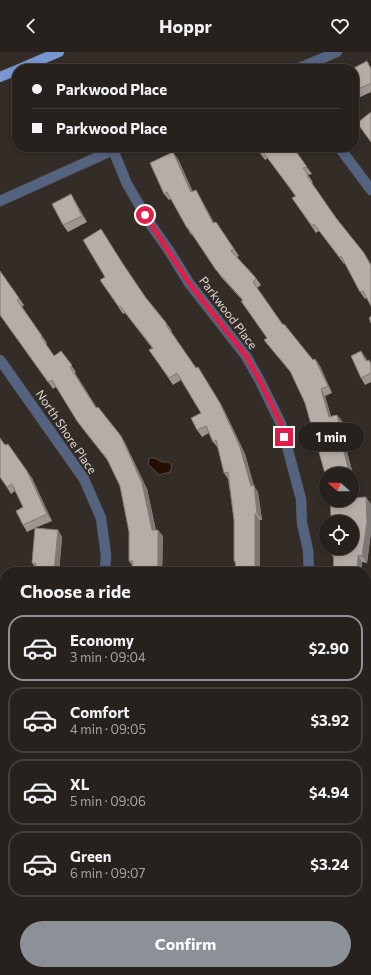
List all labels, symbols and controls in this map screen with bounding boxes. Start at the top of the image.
icon: back [20,15,42,37]
text: Hoppr [159,15,212,37]
icon: heart [329,15,351,37]
text: Parkwood Place [56,80,167,98]
text: Parkwood Place [56,119,167,137]
route start [136,206,154,224]
street label: Parkwood Place [197,273,261,351]
street label: North Shore Place [33,387,100,476]
callout: 1 min [298,423,364,451]
route end [275,428,293,446]
text: 1 min [316,429,346,445]
north arrow [319,467,359,507]
map controls [319,467,359,555]
button: locate [319,515,359,555]
text: Choose a ride [20,580,131,602]
icon: car [22,630,58,666]
text: Economy [70,631,134,649]
text: $2.90 [309,639,349,657]
text: 3 min · 09:04 [70,649,146,665]
icon: car [22,702,58,738]
text: Comfort [70,703,130,721]
text: $3.92 [310,711,349,729]
text: 4 min · 09:05 [70,721,146,737]
icon: car [22,774,58,810]
text: XL [70,775,89,793]
text: $4.94 [309,783,349,801]
text: 5 min · 09:06 [70,793,146,809]
icon: car [22,846,58,882]
text: Green [70,847,111,865]
text: $3.24 [310,855,349,873]
text: 6 min · 09:07 [70,865,145,881]
button: Confirm [20,921,351,967]

